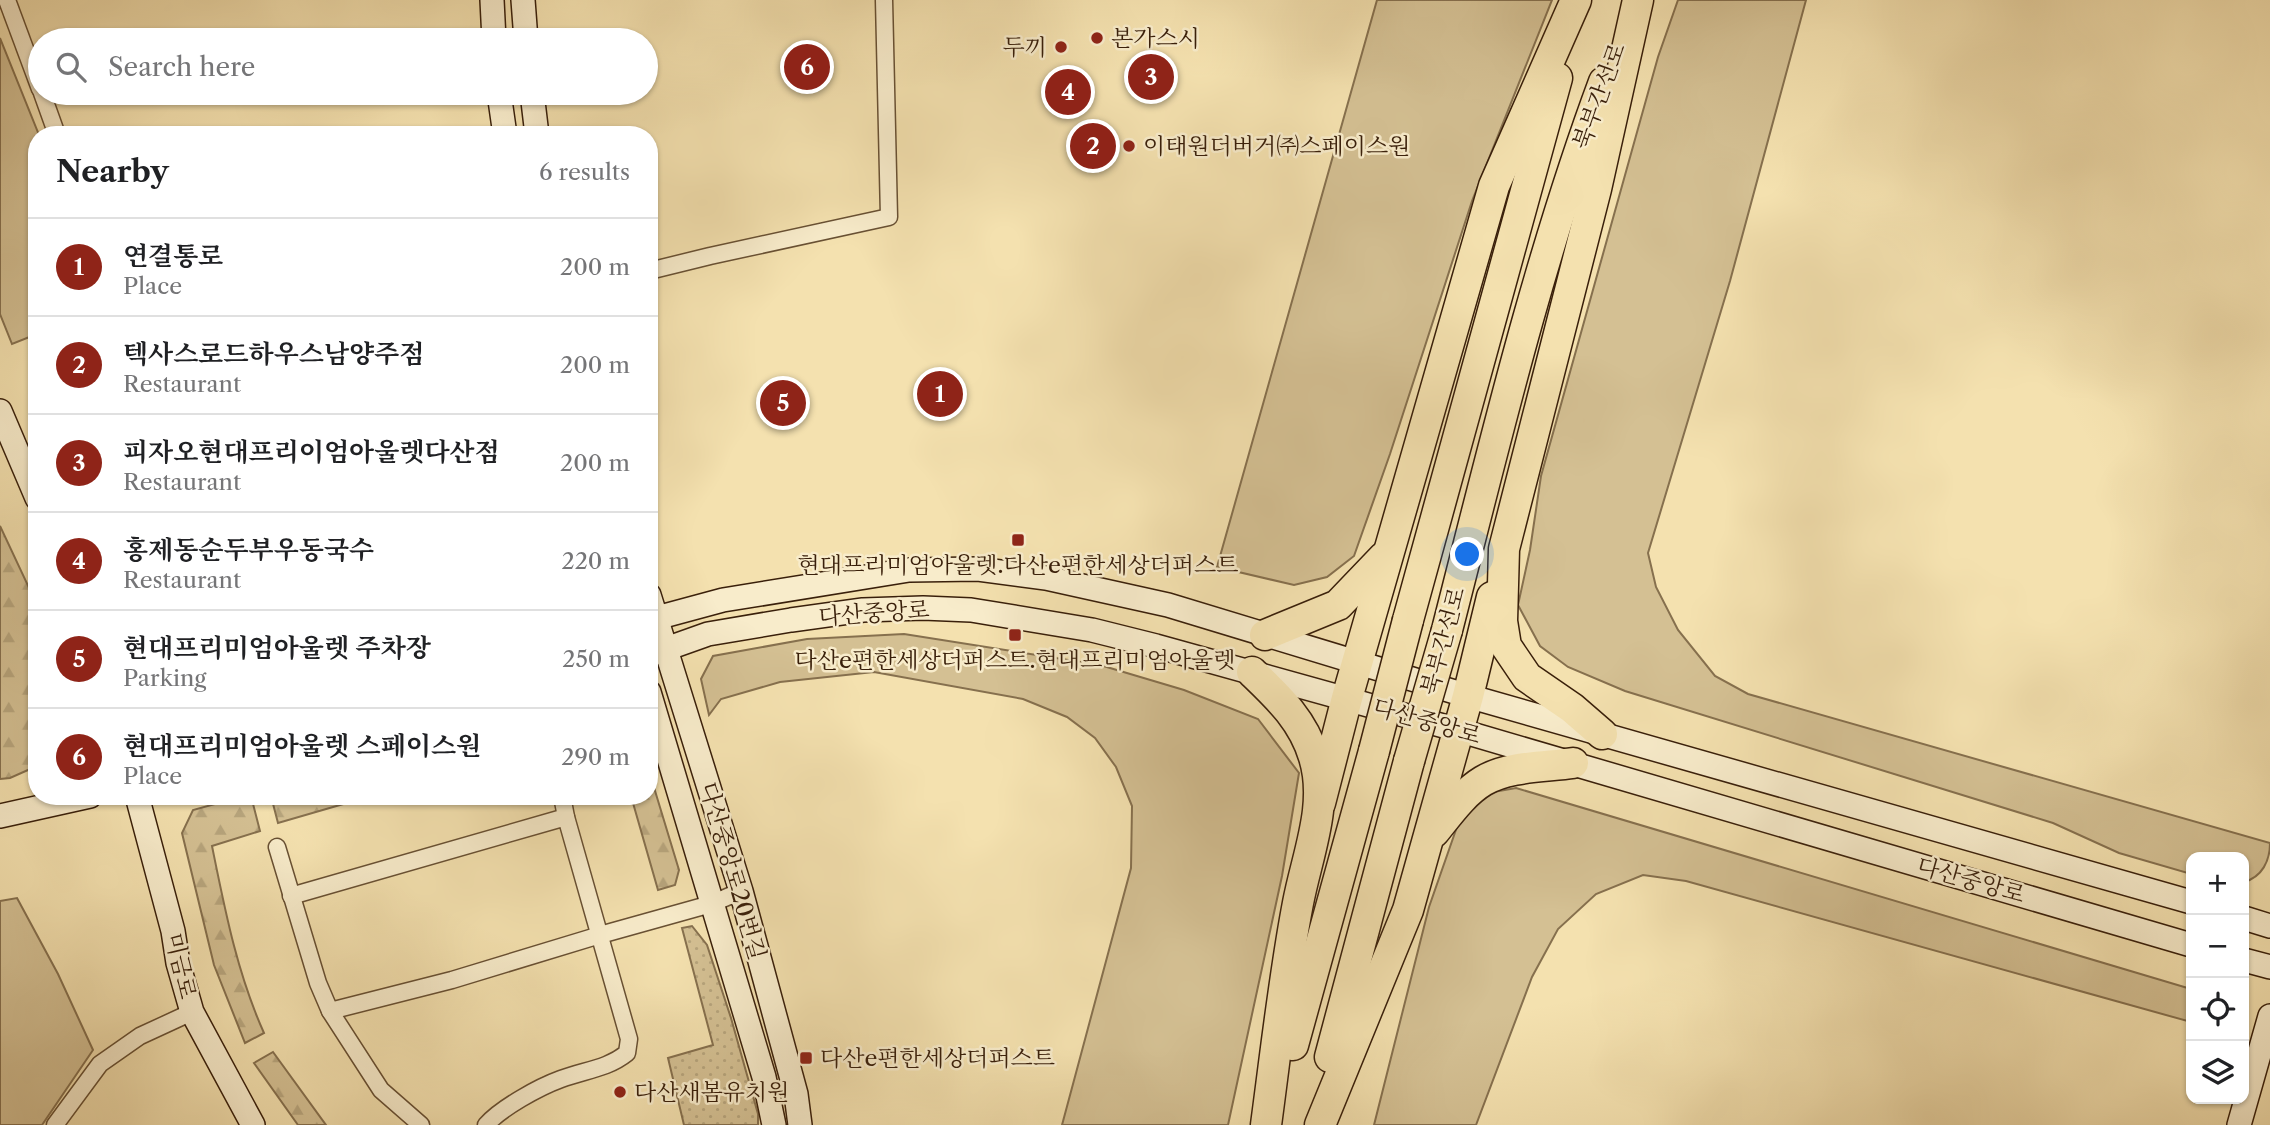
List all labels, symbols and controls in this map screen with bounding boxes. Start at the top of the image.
place label: 본가스시 [1111,24,1200,52]
search box [28,28,658,105]
marker: 본가스시 [1089,30,1105,46]
place label: 두끼 [1003,33,1047,61]
marker: 두끼 [1053,39,1069,55]
street label: 북부간선로 [1567,39,1631,153]
pin: 6 [784,41,830,93]
icon: search [52,48,90,86]
text: Search here [108,51,255,83]
pin: 3 [1128,51,1174,103]
pin: 4 [1045,66,1091,118]
pin: 2 [1070,120,1116,172]
place label: 이태원더버거㈜스페이스원 [1143,132,1410,160]
marker: 이태원더버거㈜스페이스원 [1121,138,1137,154]
text: Nearby [56,153,169,190]
text: 6 results [539,158,630,186]
text: 연결통로 [123,240,223,272]
text: 1 [74,253,84,281]
text: 200 m [560,253,630,281]
text: Place [123,272,182,300]
text: 텍사스로드하우스남양주점 [123,338,424,370]
text: 2 [72,351,86,379]
text: 200 m [560,351,630,379]
pin: 1 [917,368,963,420]
text: Restaurant [123,370,241,398]
pin: 5 [760,377,806,429]
text: 피자오현대프리이엄아울렛다산점 [123,436,500,468]
text: 3 [73,449,86,477]
text: 200 m [560,449,630,477]
text: Restaurant [123,468,241,496]
marker: 현대프리미엄아울렛.다산e편한세상더퍼스트 [1010,532,1026,548]
text: 홍제동순두부우동국수 [123,534,374,566]
your location [1450,537,1484,571]
text: 4 [72,547,86,575]
text: 220 m [561,547,630,575]
place label: 현대프리미엄아울렛.다산e편한세상더퍼스트 [797,551,1239,579]
text: Restaurant [123,566,241,594]
street label: 북부간선로 [1415,584,1471,698]
street label: 다산중앙로 [818,595,930,631]
marker: 다산e편한세상더퍼스트.현대프리미엄아울렛 [1007,627,1023,643]
text: 현대프리미엄아울렛 주차장 [123,632,431,664]
text: 5 [73,645,85,673]
text: 250 m [562,645,630,673]
place label: 다산e편한세상더퍼스트.현대프리미엄아울렛 [794,646,1236,674]
text: Parking [123,664,207,692]
street label: 다산중앙로 [1370,692,1484,750]
text: 현대프리미엄아울렛 스페이스원 [123,730,481,762]
text: 6 [72,743,86,771]
text: 290 m [561,743,630,771]
text: Place [123,762,182,790]
street label: 다산중앙로20번길 [694,779,772,963]
street label: 다산중앙로 [1914,851,2028,909]
map controls [2186,852,2249,1104]
button: + [2186,852,2249,915]
button: − [2186,915,2249,978]
street label: 미금로 [160,930,202,1002]
button: locate [2186,978,2249,1041]
button: layers [2186,1041,2249,1104]
place label: 다산e편한세상더퍼스트 [820,1044,1055,1072]
marker: 다산e편한세상더퍼스트 [798,1050,814,1066]
place label: 다산새봄유치원 [634,1078,790,1106]
marker: 다산새봄유치원 [612,1084,628,1100]

